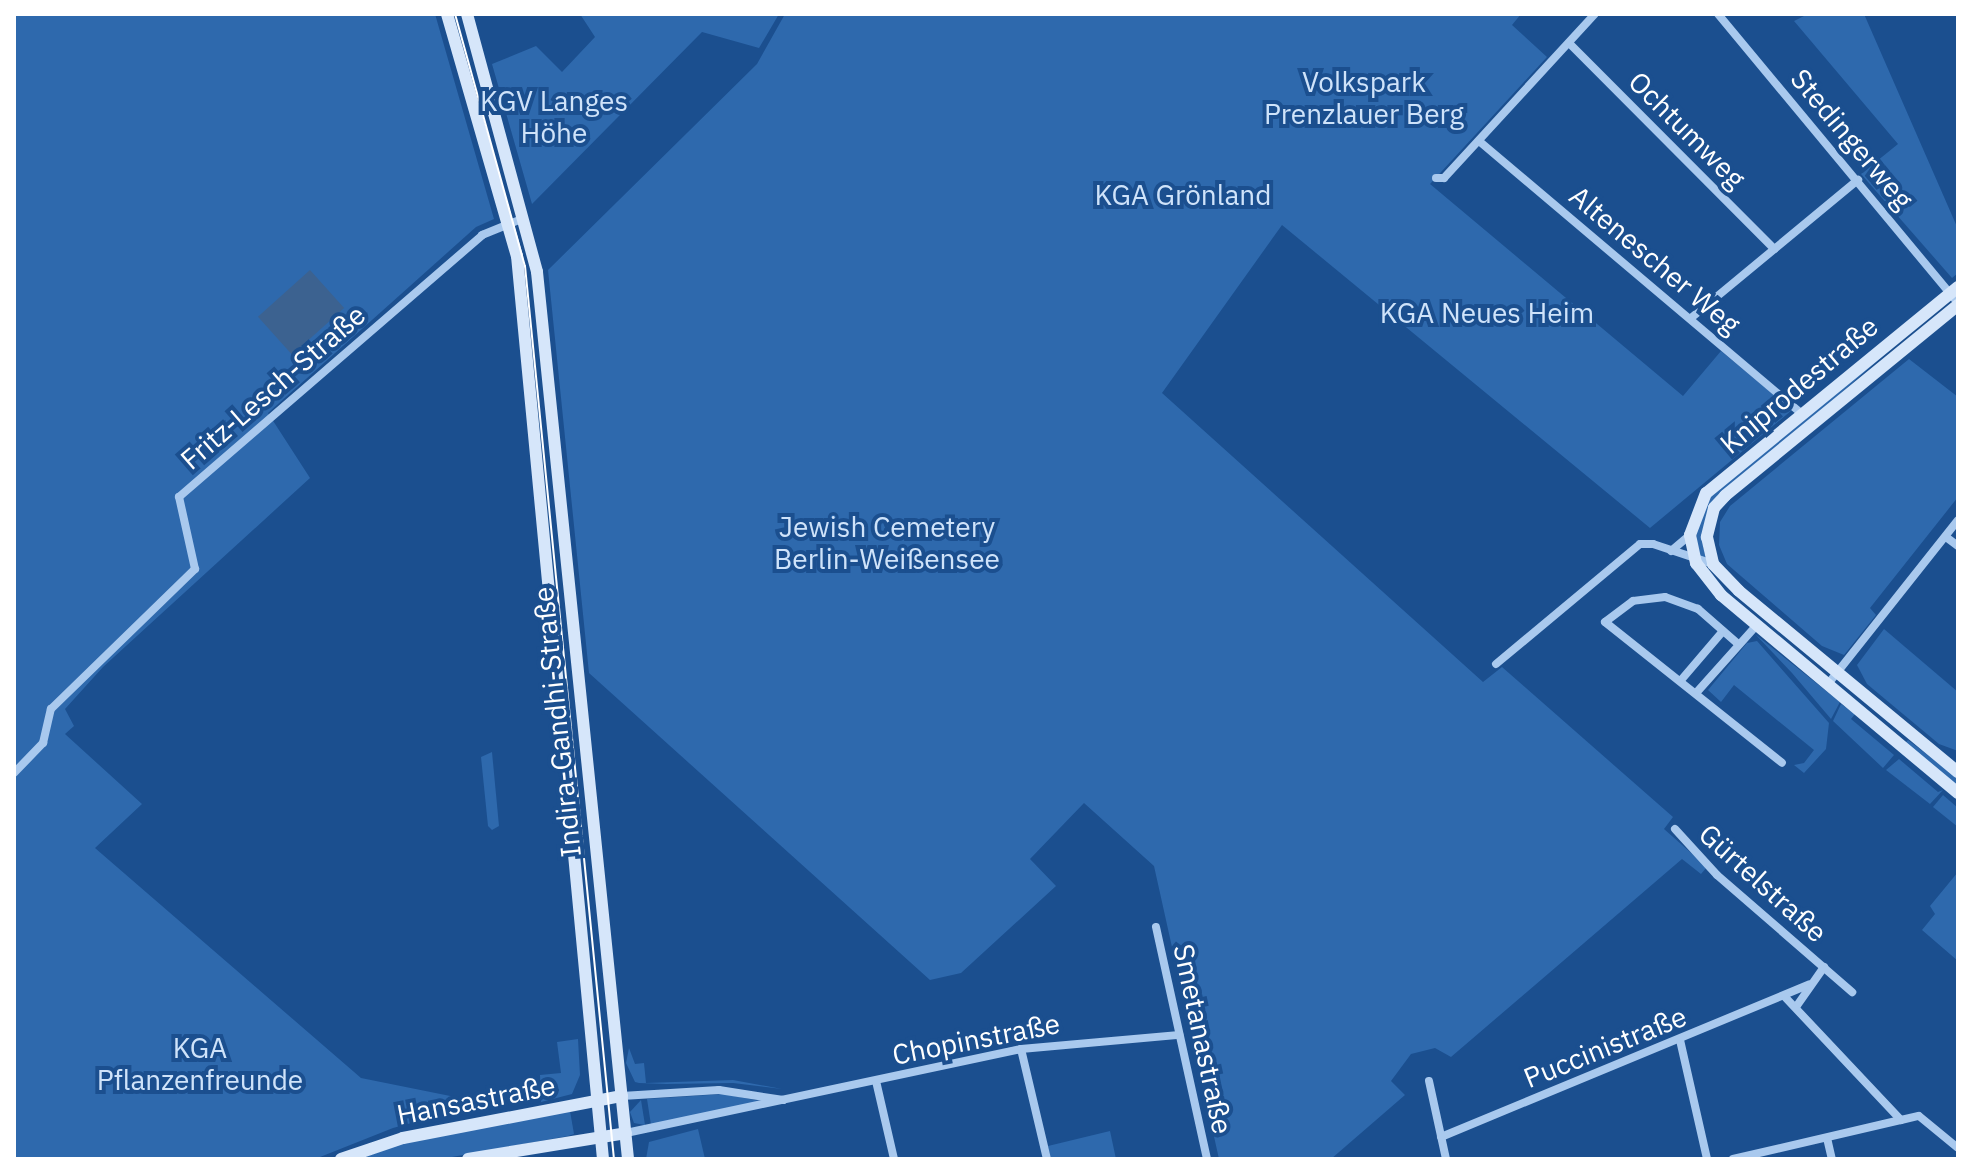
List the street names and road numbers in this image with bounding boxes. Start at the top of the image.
street label: Stedingerweg [1784,62,1920,216]
street label: Ochtumweg [1622,65,1752,195]
street label: Altenescher Weg [1563,179,1747,341]
street label: Fritz-Lesch-Straße [174,298,372,476]
street label: Kniprodestraße [1713,309,1885,461]
street label: Indira-Gandhi-Straße [526,585,588,859]
street label: Gürtelstraße [1692,817,1834,949]
street label: Smetanastraße [1166,941,1240,1137]
street label: Puccinistraße [1519,999,1691,1095]
street label: Chopinstraße [889,1006,1063,1072]
street label: Hansastraße [394,1068,558,1132]

